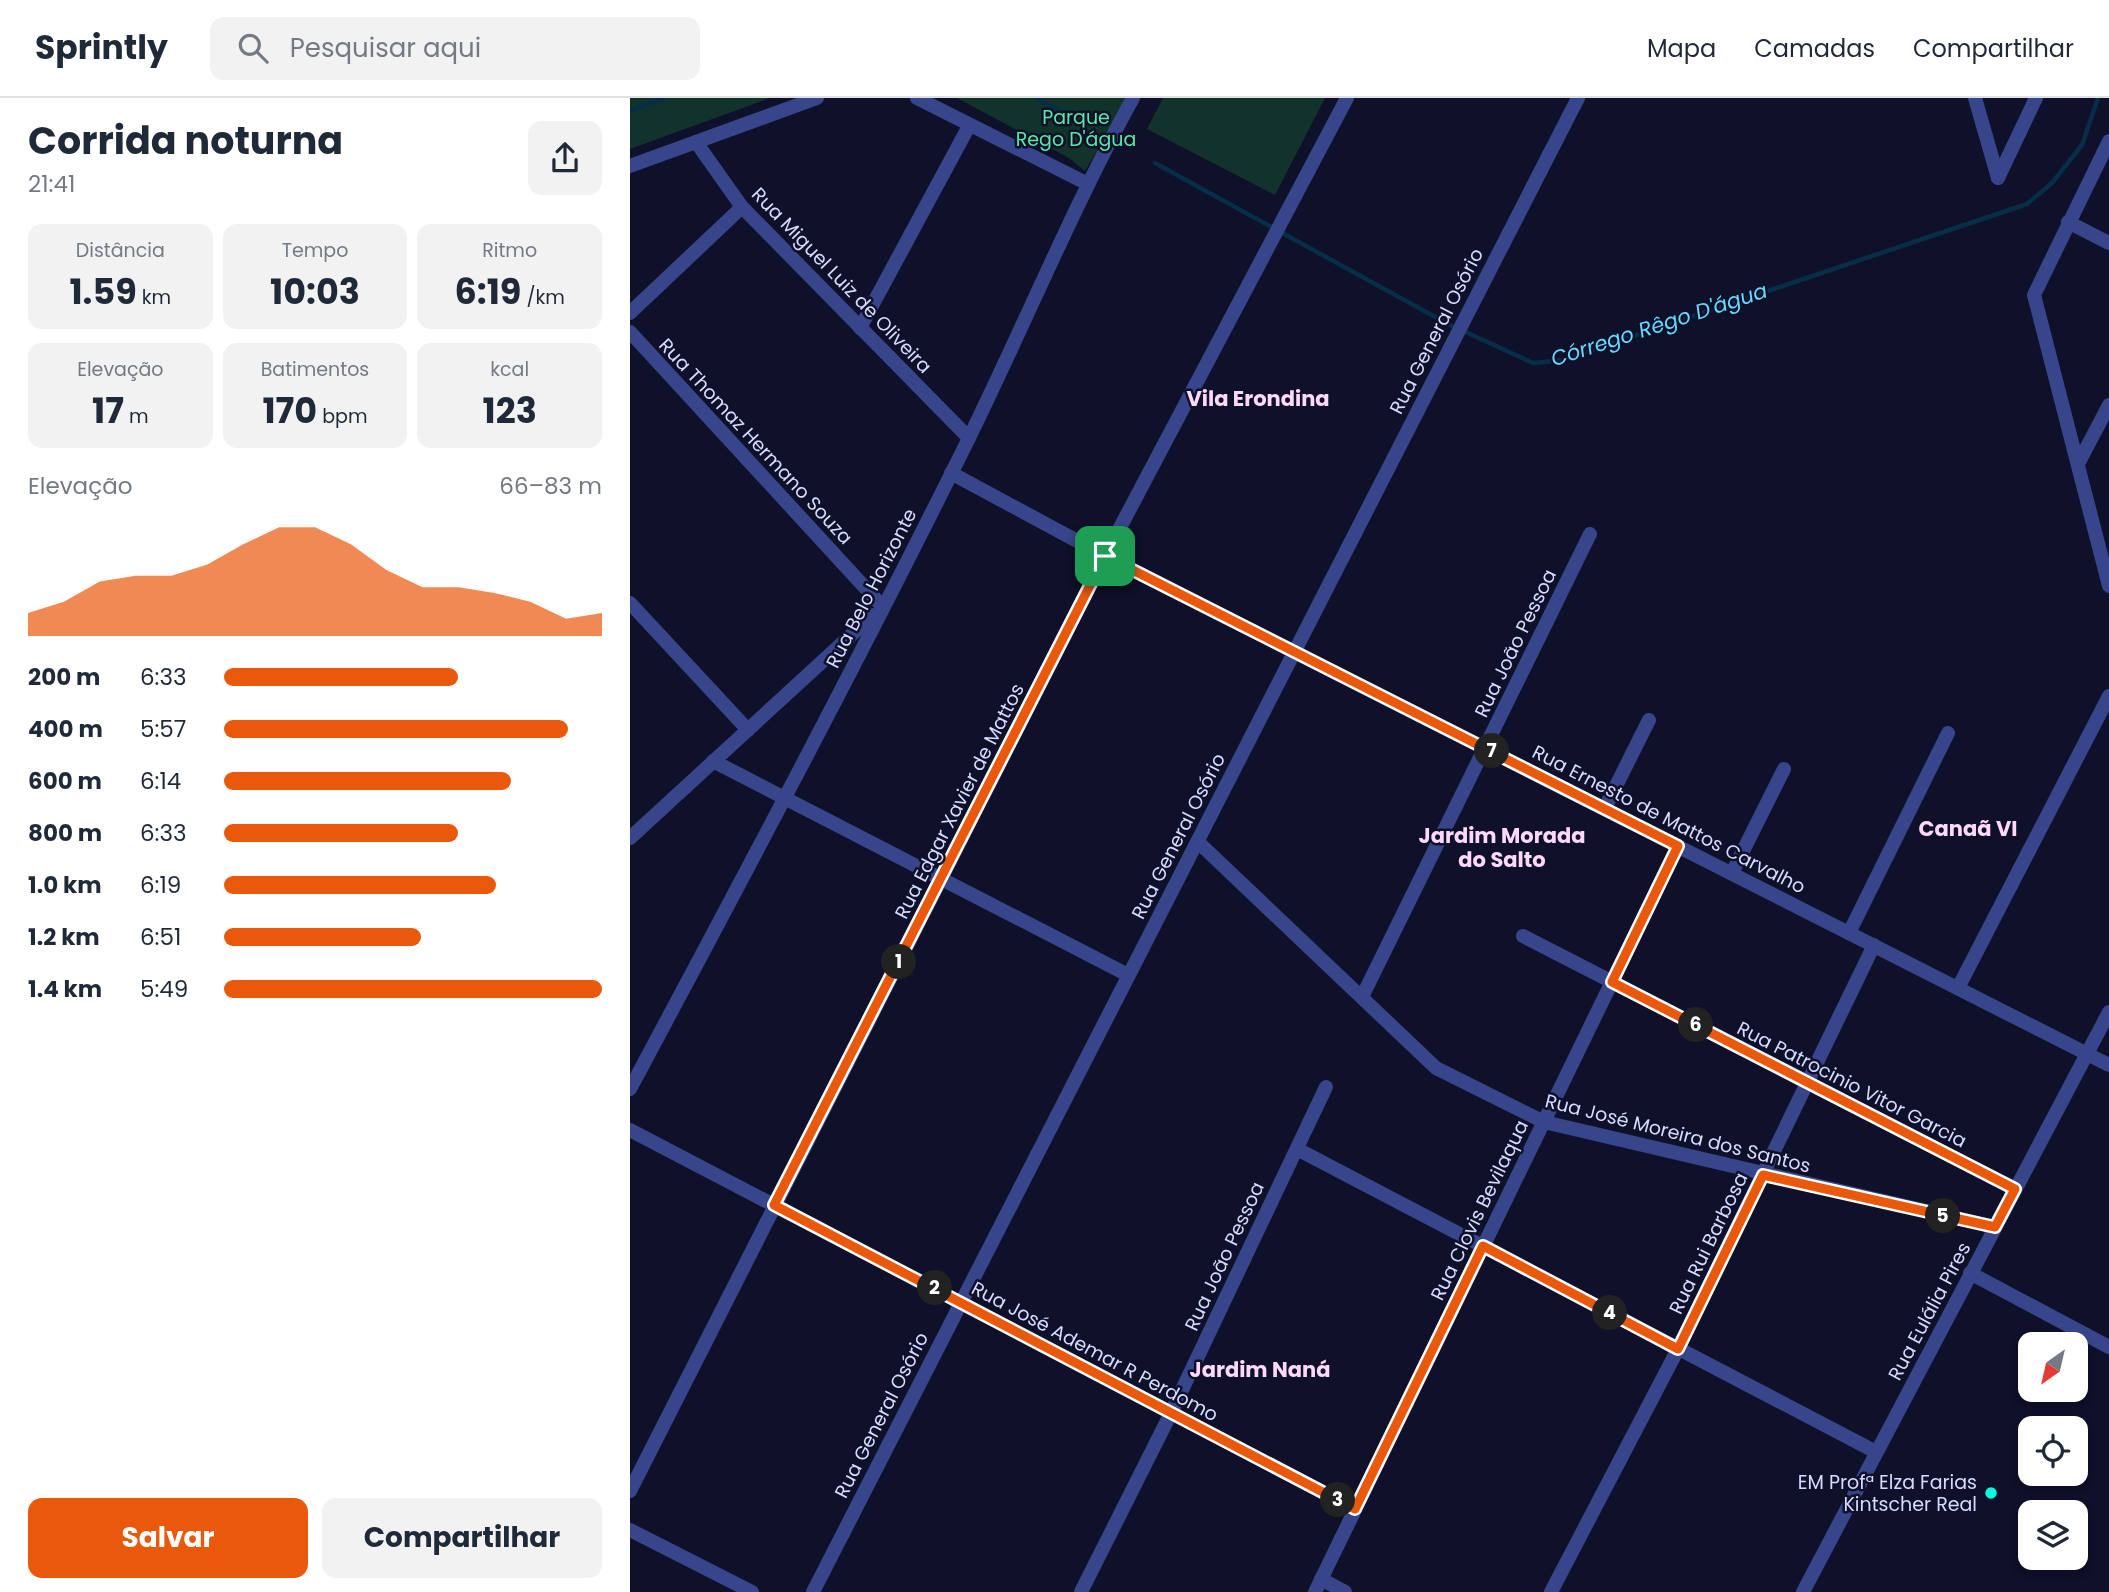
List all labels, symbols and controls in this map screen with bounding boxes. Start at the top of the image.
search box [210,17,700,80]
text: Sprintly [35,24,168,71]
icon: search [234,29,272,67]
text: Pesquisar aqui [290,30,481,66]
text: Mapa [1647,32,1716,65]
text: Camadas [1754,32,1875,65]
text: Compartilhar [1913,32,2074,65]
park label: Parque Rego D'água [1016,104,1136,153]
text: Corrida noturna [28,114,343,167]
button: share [528,121,602,195]
text: 21:41 [28,168,75,200]
street label: Rua Miguel Luiz de Oliveira [745,181,938,379]
text: Distância [76,237,165,264]
text: Tempo [282,237,348,264]
text: Ritmo [482,237,537,264]
street label: Rua General Osório [1383,244,1490,419]
text: 1.59 [69,267,137,316]
text: 10:03 [270,267,360,316]
text: 6:19 [454,267,521,316]
water label: Córrego Rêgo D'água [1547,276,1771,373]
text: km [137,284,171,311]
text: /km [521,284,565,311]
street label: Rua Thomaz Hermano Souza [653,332,859,550]
text: Elevação [77,356,163,383]
text: Batimentos [261,356,369,383]
text: kcal [490,356,529,383]
district label: Vila Erondina [1186,384,1330,413]
text: 17 [92,386,124,435]
text: 170 [262,386,317,435]
text: 123 [483,386,537,435]
text: m [124,403,149,430]
text: bpm [317,403,368,430]
text: Elevação [28,470,132,502]
text: 66–83 m [499,470,602,502]
street label: Rua Belo Horizonte [820,504,923,673]
pin [1075,526,1135,586]
icon: arrive [1086,537,1124,575]
street label: Rua João Pessoa [1468,565,1563,722]
text: 200 m [28,661,100,693]
text: 6:33 [140,661,187,693]
street label: Rua Edgar Xavier de Mattos [888,679,1031,924]
text: 400 m [28,713,103,745]
text: 5:57 [140,713,186,745]
pin: 7 [1474,734,1510,768]
text: 7 [1486,737,1497,764]
street label: Rua Ernesto de Mattos Carvalho [1527,739,1810,900]
street label: Rua General Osório [1125,749,1232,924]
text: 600 m [28,765,102,797]
text: 6:14 [140,765,181,797]
district label: Canaã VI [1919,814,2017,843]
text: 800 m [28,817,102,849]
text: 6:33 [140,817,187,849]
district label: Jardim Morada do Salto [1419,821,1585,874]
text: 1.0 km [28,869,102,901]
text: 6:19 [140,869,181,901]
text: 1.2 km [28,921,100,953]
text: 6:51 [140,921,181,953]
pin: 1 [882,944,916,980]
text: 1 [895,948,902,975]
text: 1.4 km [28,973,102,1005]
text: 5:49 [140,973,188,1005]
pin: 6 [1678,1007,1714,1042]
text: 6 [1689,1011,1702,1038]
street label: Rua Patrocinio Vitor Garcia [1732,1015,1971,1154]
street label: Rua José Moreira dos Santos [1542,1087,1814,1180]
street label: Rua Clovis Bevilaqua [1424,1116,1535,1305]
street label: Rua Rui Barbosa [1662,1168,1754,1319]
street label: Rua João Pessoa [1178,1177,1271,1335]
pin: 5 [1926,1198,1960,1234]
text: 5 [1936,1202,1949,1229]
street label: Rua Eulália Pires [1882,1237,1977,1385]
pin: 2 [918,1270,952,1306]
text: 2 [929,1274,940,1301]
street label: Rua José Ademar R Perdomo [967,1275,1223,1428]
pin: 4 [1592,1296,1628,1330]
text: 4 [1603,1299,1616,1326]
street label: Rua General Osório [828,1328,935,1503]
north arrow [2018,1332,2088,1402]
map controls [2018,1332,2088,1570]
district label: Jardim Naná [1190,1355,1331,1384]
button: locate [2018,1416,2088,1486]
place label: EM Profª Elza Farias Kintscher Real [1798,1469,1977,1518]
pin: 3 [1320,1482,1356,1518]
marker: EM Profª Elza Farias Kintscher Real [1983,1485,1999,1501]
text: 3 [1332,1486,1343,1513]
button: Salvar [28,1498,308,1578]
button: Compartilhar [322,1498,602,1578]
button: layers [2018,1500,2088,1570]

